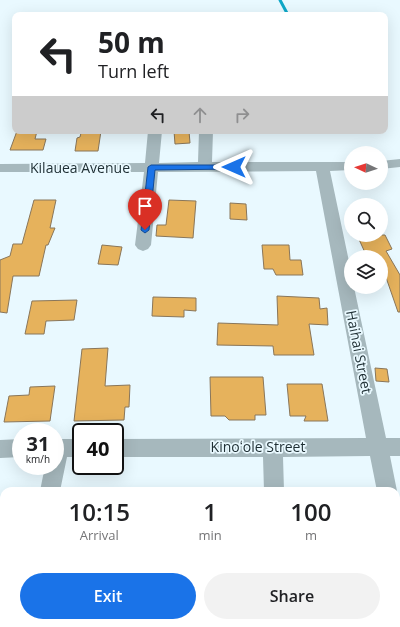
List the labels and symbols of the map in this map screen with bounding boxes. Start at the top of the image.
position arrow [213,146,255,188]
north arrow [344,146,388,190]
street label: Kilauea Avenue [30,158,130,177]
pin [128,189,162,230]
street label: Haihai Street [342,309,377,395]
speed limit sign: 40 [72,423,124,475]
street label: Kinoʻole Street [211,437,305,456]

